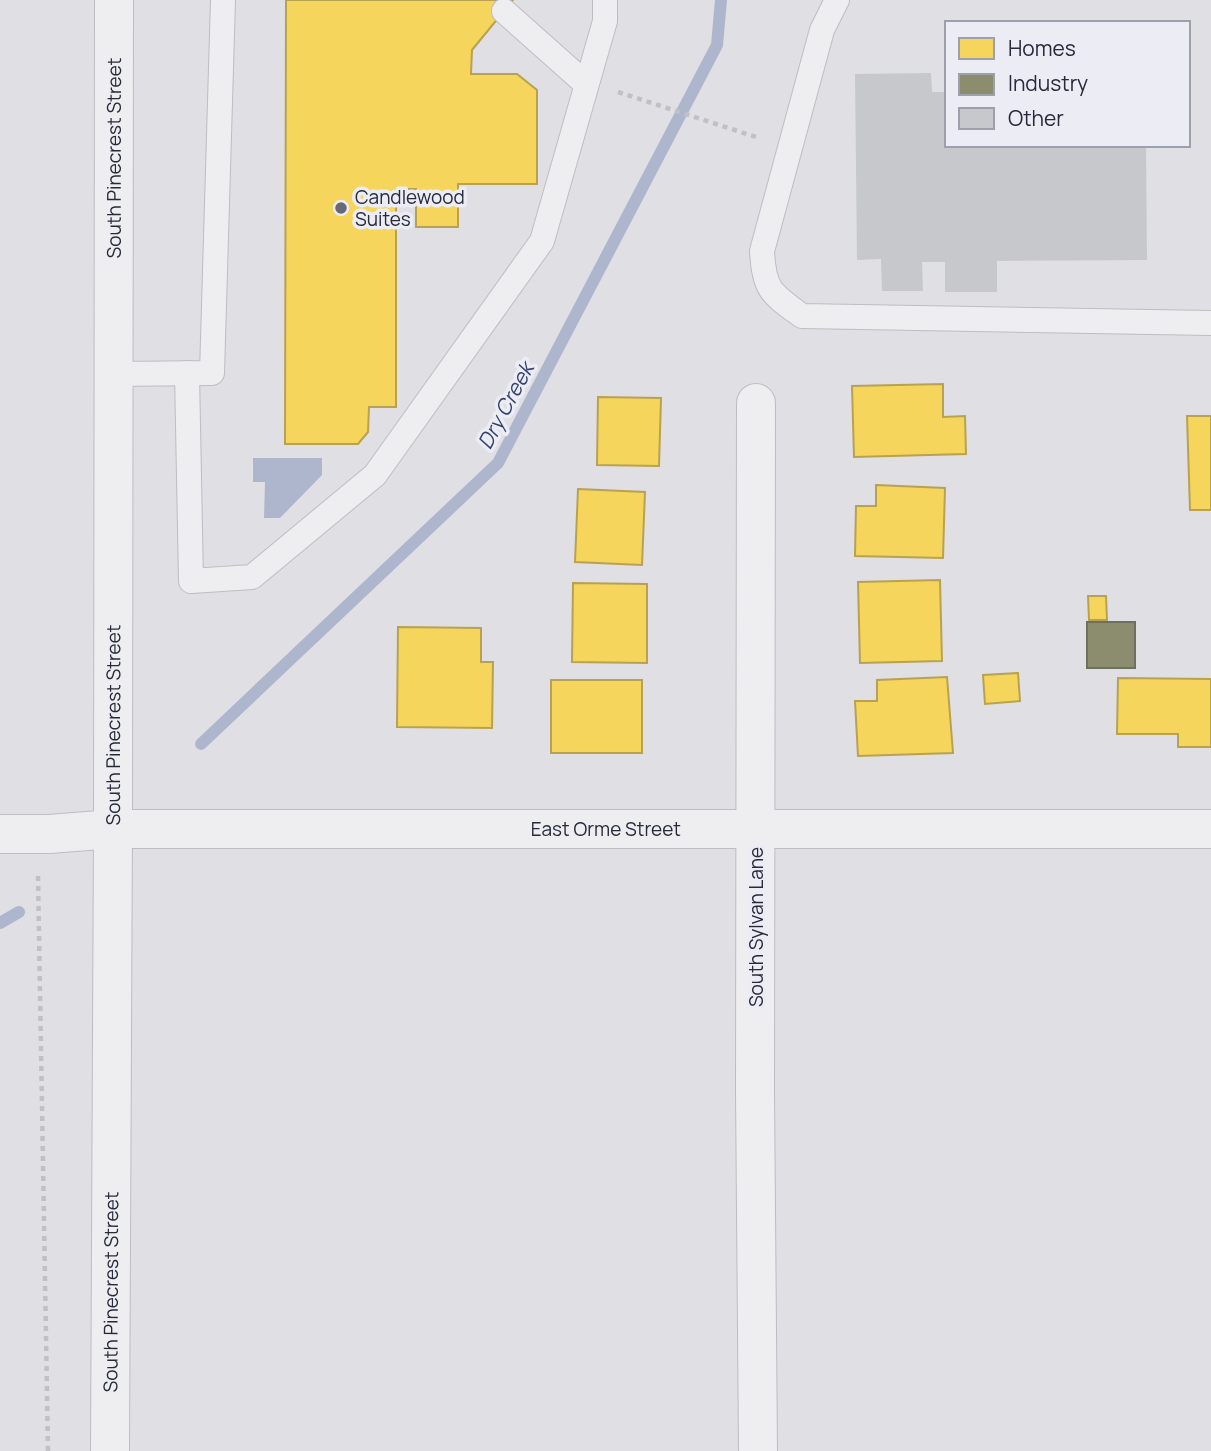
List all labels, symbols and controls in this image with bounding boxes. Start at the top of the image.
legend [945,21,1190,147]
text: Homes [1008,34,1076,62]
street label: South Pinecrest Street [101,58,127,258]
text: Industry [1008,69,1088,97]
text: Other [1008,104,1064,132]
place label: Candlewood Suites [355,184,465,232]
marker: Candlewood Suites [333,200,349,216]
water label: Dry Creek [471,355,541,454]
street label: South Pinecrest Street [100,625,126,825]
street label: East Orme Street [531,816,681,842]
street label: South Sylvan Lane [743,847,769,1007]
street label: South Pinecrest Street [97,1192,124,1392]

